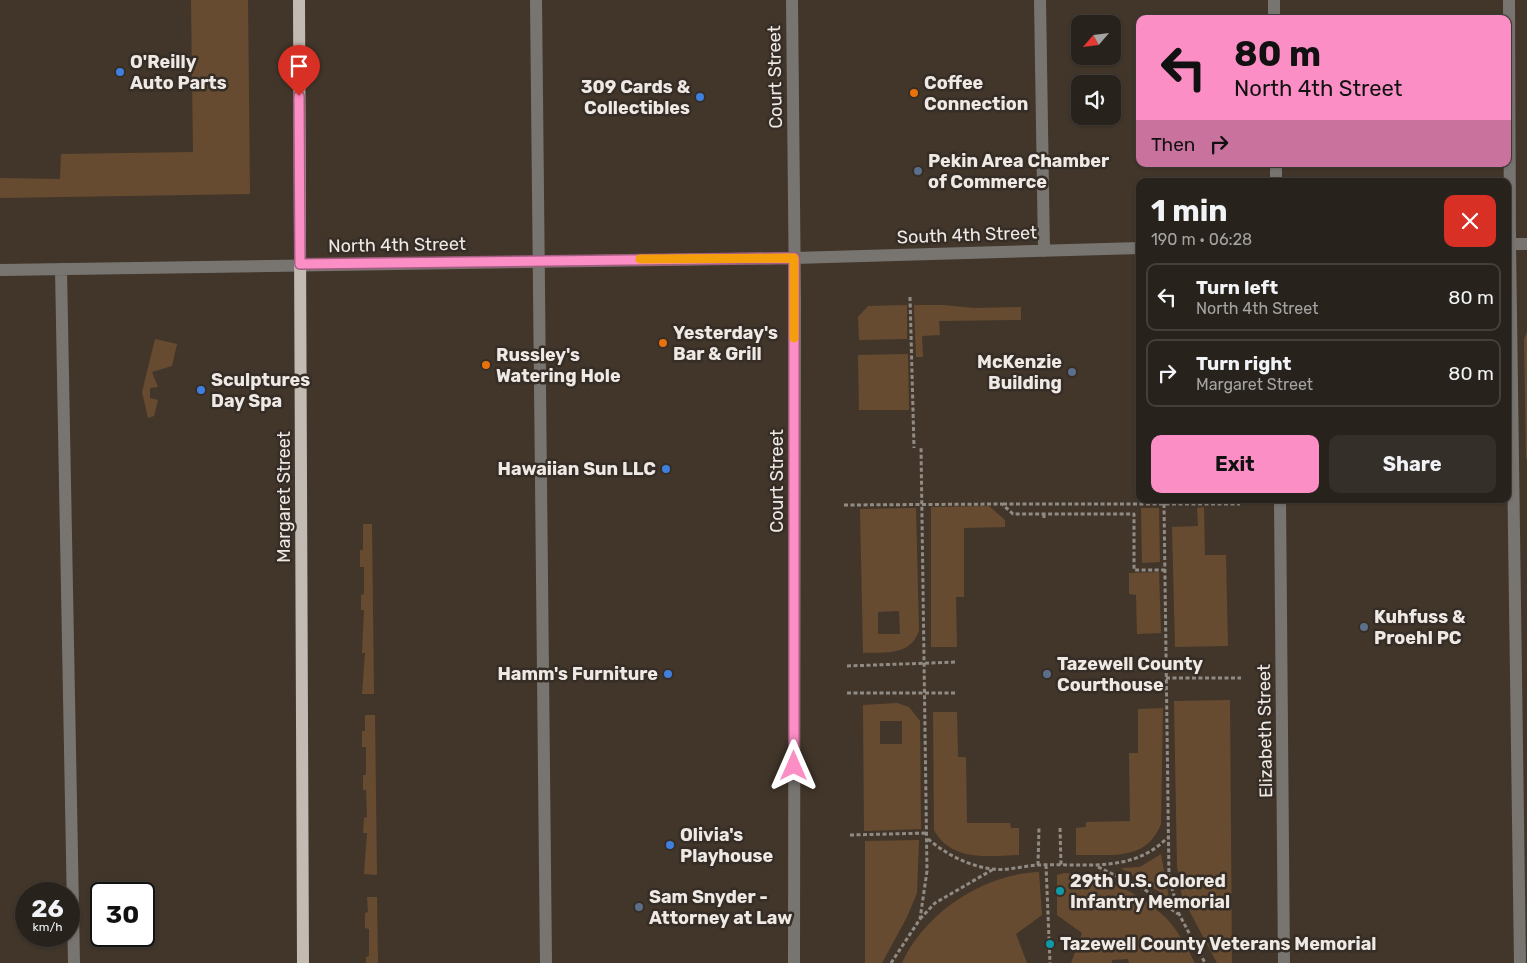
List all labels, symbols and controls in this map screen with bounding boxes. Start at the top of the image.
north arrow [1071,15,1121,65]
map controls [1071,15,1121,125]
street label: Court Street [763,25,787,129]
text: 80 m [1234,33,1321,75]
icon: left [1151,35,1216,100]
pin [278,45,320,96]
place label: O'Reilly Auto Parts [130,51,227,94]
icon: arrive [285,52,313,80]
marker: O'Reilly Auto Parts [114,66,126,78]
place label: Coffee Connection [924,72,1028,115]
button: sound [1071,75,1121,125]
text: North 4th Street [1234,75,1402,102]
place label: 309 Cards & Collectibles [581,76,691,119]
marker: Coffee Connection [908,87,920,99]
marker: 309 Cards & Collectibles [694,91,706,103]
icon: right [1205,130,1233,158]
text: Then [1151,133,1195,156]
place label: Pekin Area Chamber of Commerce [928,150,1109,193]
marker: Pekin Area Chamber of Commerce [912,165,924,177]
text: 1 min [1151,193,1228,229]
button: close [1444,195,1496,247]
street label: South 4th Street [896,222,1038,248]
text: 190 m · 06:28 [1151,230,1252,249]
street label: North 4th Street [328,233,466,257]
text: Turn left [1196,276,1278,299]
icon: left [1153,283,1181,311]
text: 80 m [1448,286,1494,309]
text: North 4th Street [1196,299,1318,318]
place label: Yesterday's Bar & Grill [673,322,778,365]
marker: Yesterday's Bar & Grill [657,337,669,349]
place label: Russley's Watering Hole [496,344,621,387]
place label: McKenzie Building [977,351,1062,394]
text: Turn right [1196,352,1291,375]
marker: Russley's Watering Hole [480,359,492,371]
icon: right [1153,359,1181,387]
text: 80 m [1448,362,1494,385]
marker: McKenzie Building [1066,366,1078,378]
place label: Sculptures Day Spa [211,369,310,412]
text: Margaret Street [1196,375,1313,394]
marker: Sculptures Day Spa [195,384,207,396]
street label: Court Street [766,429,788,533]
street label: Margaret Street [273,431,295,563]
button: Exit [1151,435,1319,493]
button: Share [1329,435,1496,493]
place label: Hawaiian Sun LLC [498,458,656,480]
marker: Hawaiian Sun LLC [660,463,672,475]
place label: Kuhfuss & Proehl PC [1374,606,1466,649]
marker: Kuhfuss & Proehl PC [1358,621,1370,633]
place label: Tazewell County Courthouse [1057,653,1203,696]
place label: Hamm's Furniture [497,663,658,685]
street label: Elizabeth Street [1253,664,1277,798]
marker: Hamm's Furniture [662,668,674,680]
marker: Tazewell County Courthouse [1041,668,1053,680]
position arrow [767,739,819,791]
place label: Olivia's Playhouse [680,824,774,867]
marker: Olivia's Playhouse [664,839,676,851]
place label: 29th U.S. Colored Infantry Memorial [1070,870,1230,913]
speed limit sign: 30 [90,882,155,947]
marker: 29th U.S. Colored Infantry Memorial [1054,885,1066,897]
place label: Sam Snyder - Attorney at Law [649,886,792,929]
text: 26 [31,894,64,923]
marker: Sam Snyder - Attorney at Law [633,901,645,913]
text: km/h [33,920,62,934]
place label: Tazewell County Veterans Memorial [1060,933,1376,955]
marker: Tazewell County Veterans Memorial [1044,938,1056,950]

